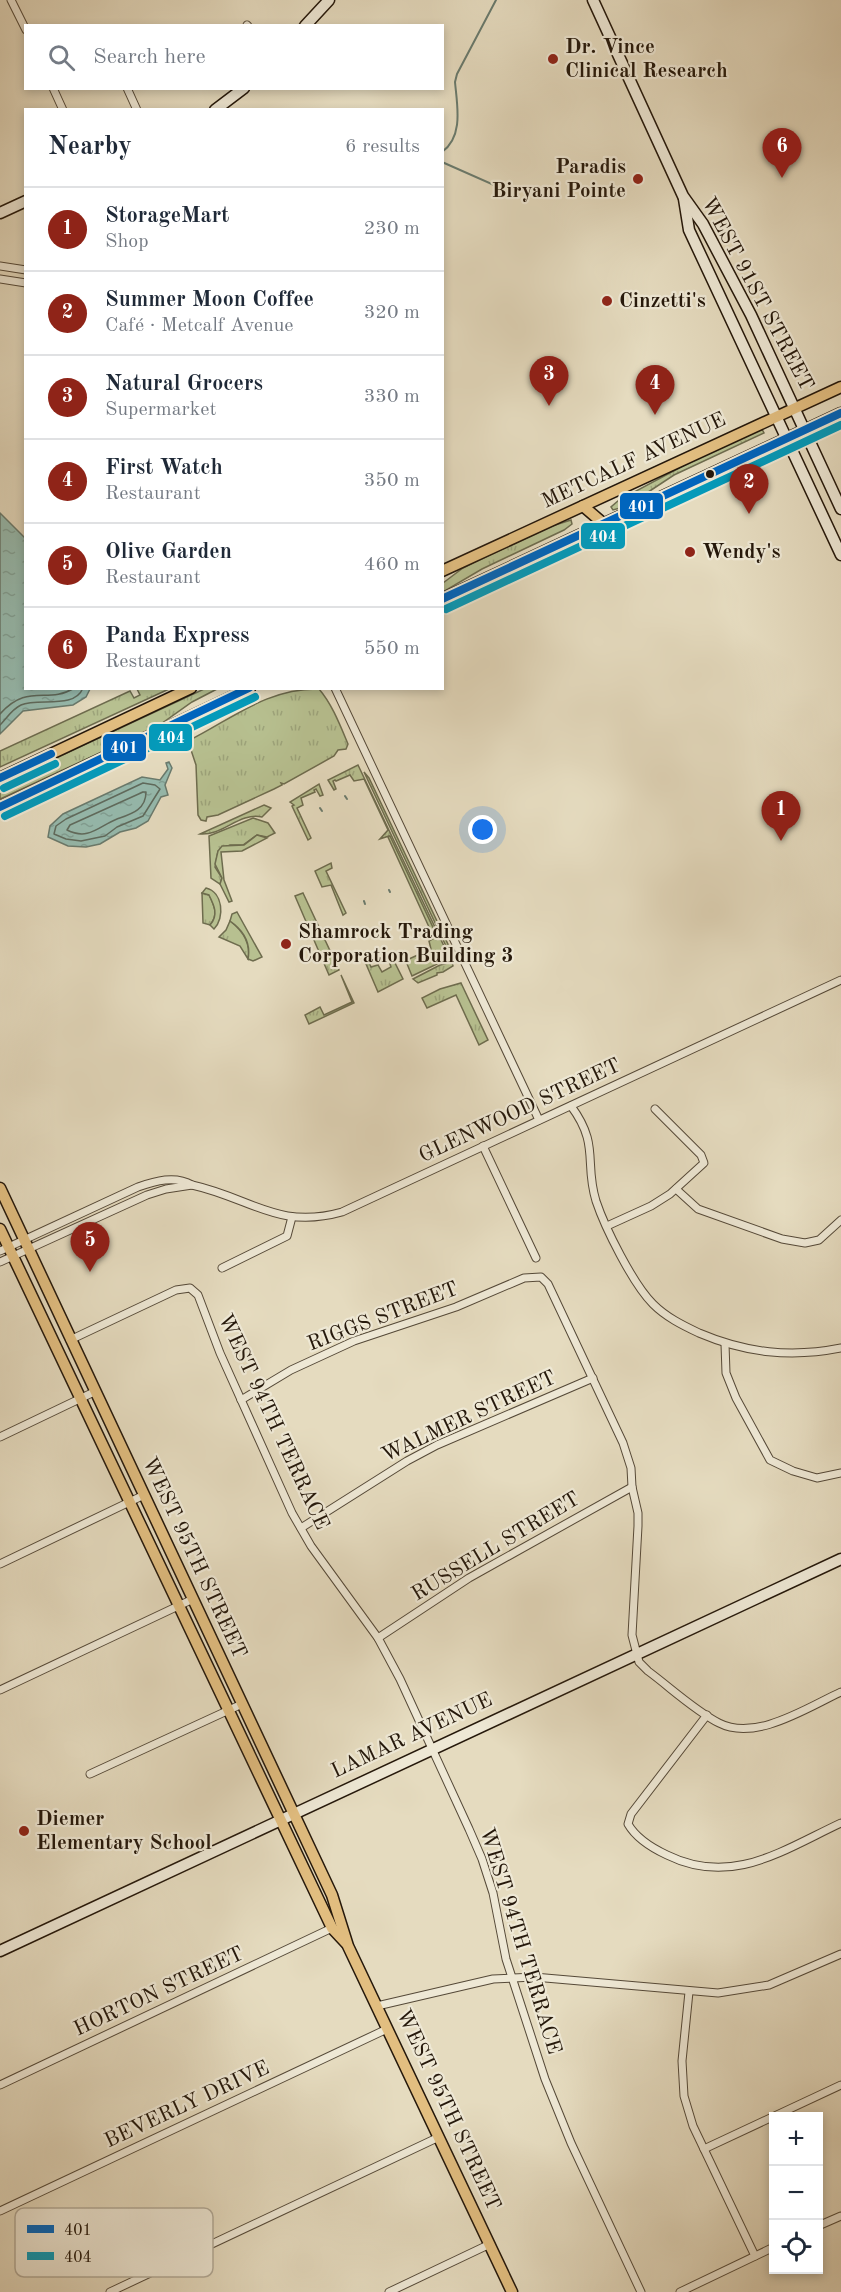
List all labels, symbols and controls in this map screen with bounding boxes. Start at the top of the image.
search box [24,24,444,90]
place label: Dr. Vince Clinical Research [565,37,728,82]
icon: search [45,41,78,74]
text: Search here [93,46,206,68]
marker: Dr. Vince Clinical Research [546,52,560,66]
pin: 6 [762,128,802,178]
text: Nearby [48,134,132,160]
text: 6 results [345,137,420,157]
place label: Paradis Biryani Pointe [491,157,626,202]
marker: Paradis Biryani Pointe [631,172,645,186]
street label: WEST 91ST STREET [697,194,817,394]
text: StorageMart [105,205,229,227]
text: 1 [62,219,73,239]
text: 230 m [364,219,420,239]
text: Shop [105,232,149,252]
text: Summer Moon Coffee [105,289,314,311]
place label: Cinzetti's [619,291,706,312]
marker: Cinzetti's [600,294,614,308]
text: 2 [62,303,73,323]
text: 320 m [364,303,420,323]
text: Café · Metcalf Avenue [105,316,294,336]
pin: 3 [530,356,568,406]
pin: 4 [636,366,674,415]
text: Natural Grocers [105,373,263,395]
text: 3 [62,387,73,407]
text: 330 m [364,387,420,407]
text: Supermarket [105,400,216,420]
street label: METCALF AVENUE [539,409,729,513]
text: First Watch [105,457,223,479]
pin: 2 [730,464,768,514]
unlabelled marker [704,468,716,480]
text: 4 [62,471,73,491]
text: 350 m [364,471,420,491]
text: Restaurant [105,484,201,504]
line badge: 401 [619,492,664,520]
text: 401 [628,500,656,516]
line badge: 404 [580,522,626,550]
text: 404 [589,530,617,546]
text: Olive Garden [105,541,232,563]
place label: Wendy's [702,542,781,563]
marker: Wendy's [683,545,697,559]
text: 5 [62,555,73,575]
text: 460 m [364,555,420,575]
text: Restaurant [105,568,201,588]
text: Panda Express [105,625,250,647]
text: 6 [62,639,73,659]
text: 550 m [364,639,420,659]
text: Restaurant [105,652,201,672]
line badge: 404 [148,723,193,752]
text: 404 [157,731,185,747]
line badge: 401 [102,733,147,762]
text: 401 [110,741,138,757]
pin: 1 [762,792,800,841]
your location [468,815,497,844]
place label: Shamrock Trading Corporation Building 3 [298,922,513,967]
marker: Shamrock Trading Corporation Building 3 [279,937,293,951]
street label: GLENWOOD STREET [416,1055,624,1167]
pin: 5 [70,1222,110,1272]
street label: RIGGS STREET [305,1279,461,1355]
street label: WEST 94TH TERRACE [214,1311,332,1533]
street label: WALMER STREET [379,1367,559,1467]
street label: WEST 95TH STREET [138,1454,250,1662]
street label: RUSSELL STREET [408,1488,584,1606]
street label: LAMAR AVENUE [328,1690,496,1782]
place label: Diemer Elementary School [36,1809,212,1854]
marker: Diemer Elementary School [17,1824,31,1838]
street label: WEST 94TH TERRACE [475,1825,565,2057]
street label: HORTON STREET [71,1943,247,2041]
street label: WEST 95TH STREET [392,2006,504,2214]
street label: BEVERLY DRIVE [101,2058,273,2152]
map controls [769,2112,823,2274]
button: + [769,2112,823,2166]
button: − [769,2166,823,2220]
legend [15,2208,213,2277]
button: locate [769,2220,823,2274]
text: 401 [64,2223,92,2239]
text: 404 [64,2250,92,2266]

